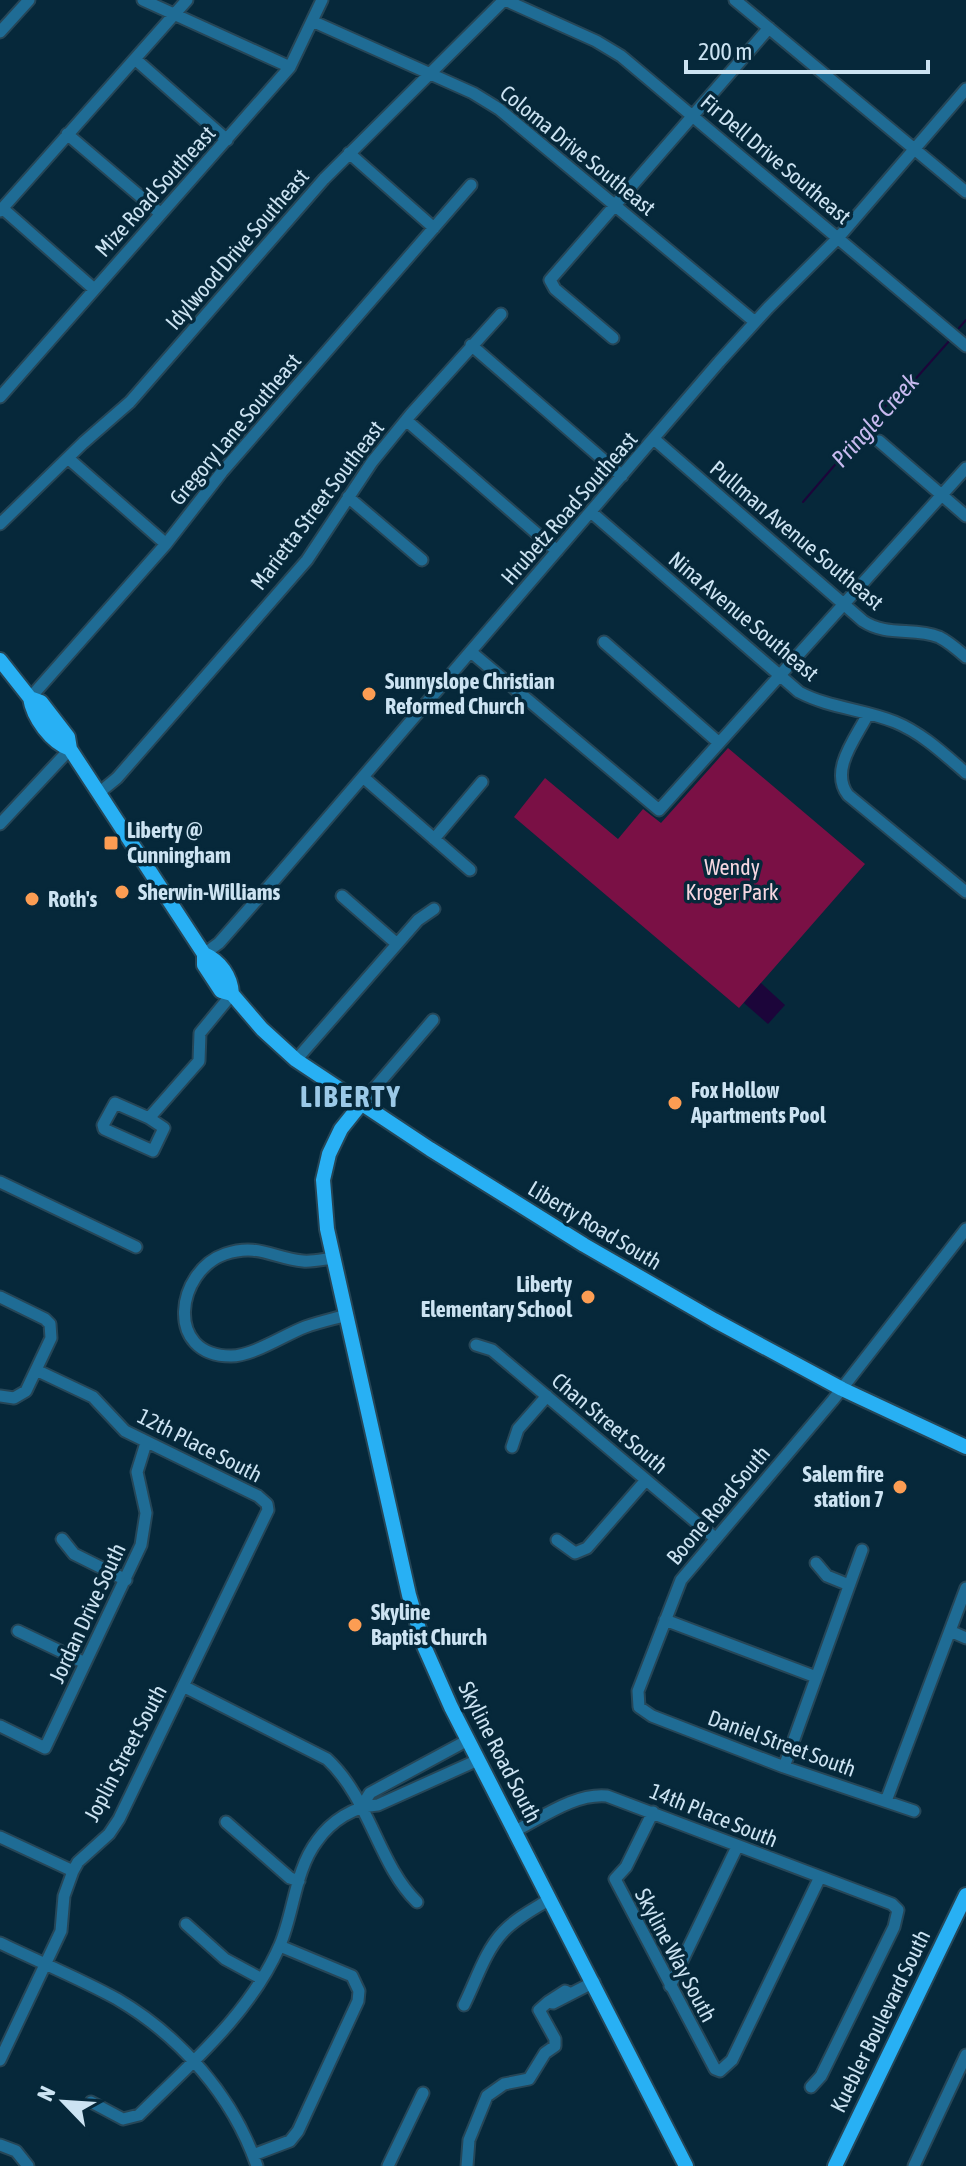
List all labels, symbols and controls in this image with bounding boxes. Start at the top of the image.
scale bar [686,24,928,74]
text: 200 m [698,38,752,65]
street label: Coloma Drive Southeast [495,79,661,221]
street label: Fir Dell Drive Southeast [696,89,856,229]
street label: Mize Road Southeast [89,120,221,262]
street label: Idylwood Drive Southeast [160,163,314,335]
street label: Gregory Lane Southeast [164,348,306,510]
water label: Pringle Creek [826,367,924,472]
street label: Marietta Street Southeast [245,415,389,595]
street label: Hrubetz Road Southeast [496,426,642,590]
street label: Pullman Avenue Southeast [705,455,889,615]
street label: Nina Avenue Southeast [664,546,824,686]
place label: Sunnyslope Christian Reformed Church [385,668,555,719]
marker: Sunnyslope Christian Reformed Church [360,685,378,703]
place label: Liberty @ Cunningham [127,817,231,868]
marker: Liberty @ Cunningham [102,834,120,852]
park label: Wendy Kroger Park [686,854,779,905]
place label: Sherwin-Williams [138,879,281,905]
marker: Sherwin-Williams [113,883,131,901]
place label: Roth's [48,886,98,912]
marker: Roth's [23,890,41,908]
place label: Fox Hollow Apartments Pool [690,1077,827,1128]
district label: LIBERTY [300,1079,402,1113]
marker: Fox Hollow Apartments Pool [666,1094,684,1112]
street label: Liberty Road South [524,1175,666,1275]
place label: Liberty Elementary School [421,1271,573,1322]
marker: Liberty Elementary School [579,1288,597,1306]
street label: Chan Street South [547,1367,673,1479]
street label: 12th Place South [134,1403,266,1487]
street label: Boone Road South [661,1440,775,1570]
place label: Salem fire station 7 [802,1461,884,1512]
marker: Salem fire station 7 [891,1478,909,1496]
street label: Jordan Drive South [43,1539,131,1687]
place label: Skyline Baptist Church [371,1599,487,1650]
marker: Skyline Baptist Church [346,1616,364,1634]
street label: Skyline Road South [453,1677,547,1827]
street label: Joplin Street South [78,1680,172,1826]
street label: Daniel Street South [704,1704,860,1782]
street label: 14th Place South [646,1777,782,1853]
street label: Skyline Way South [630,1884,722,2026]
street label: Kuebler Boulevard South [825,1926,935,2116]
north arrow [24,2062,104,2142]
text: N [31,2082,60,2105]

